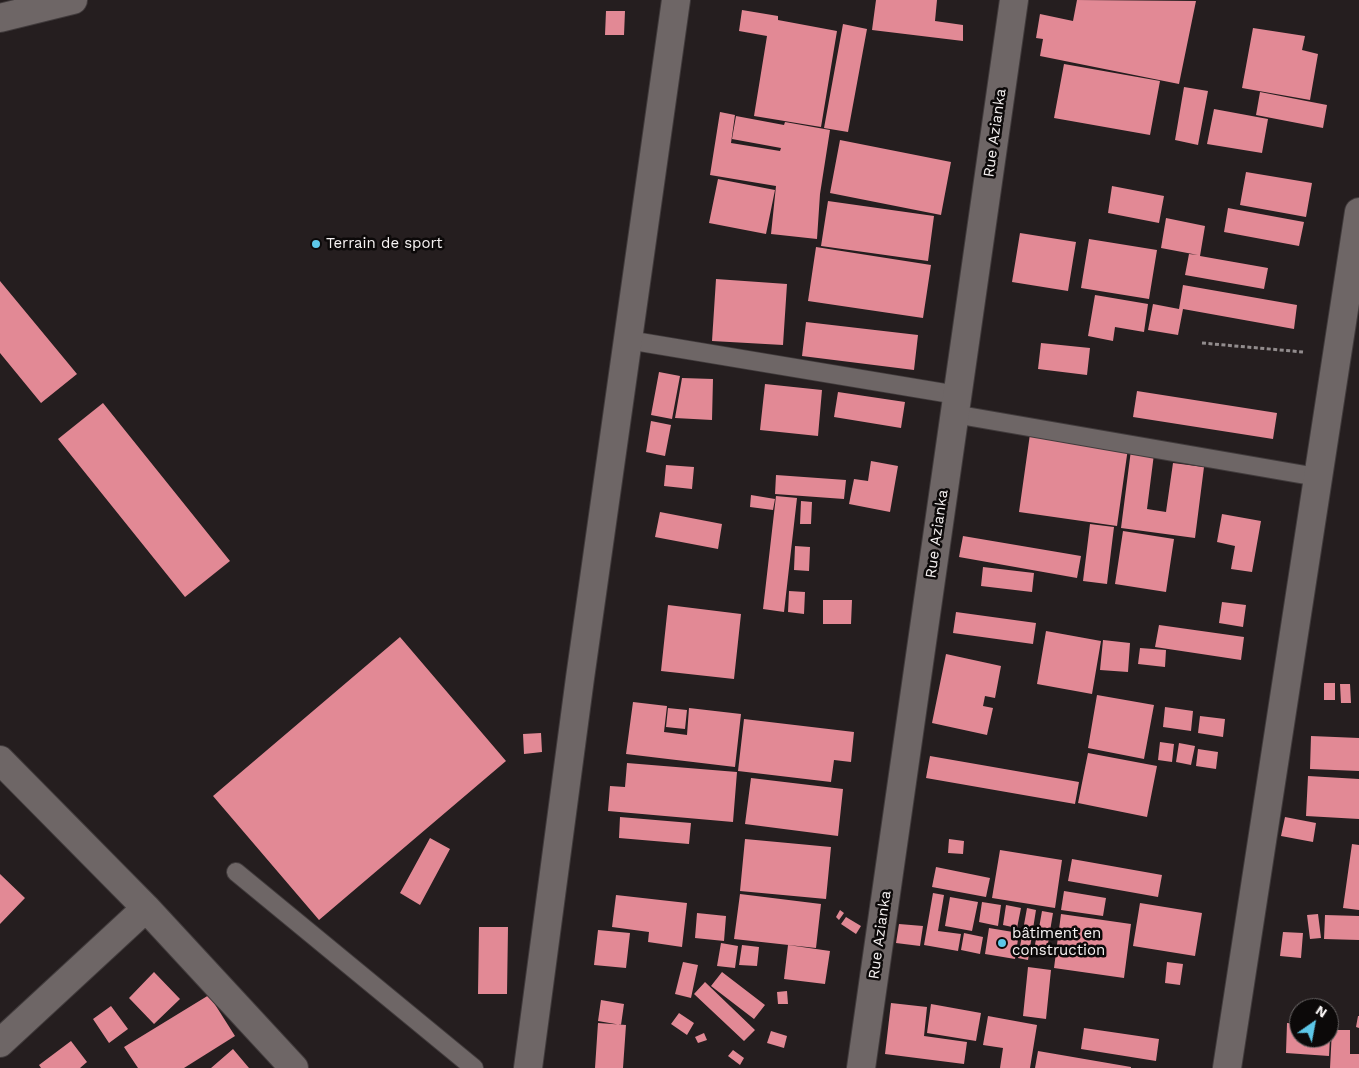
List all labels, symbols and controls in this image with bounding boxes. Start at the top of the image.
street label: Rue Azianka [980,88,1010,178]
place label: Terrain de sport [326,235,442,253]
marker: Terrain de sport [310,238,322,250]
street label: Rue Azianka [922,489,952,579]
street label: Rue Azianka [865,890,895,980]
place label: bâtiment en construction [1012,925,1105,960]
marker: bâtiment en construction [996,937,1008,949]
north arrow [1289,998,1339,1048]
text: N [1313,1002,1330,1021]

